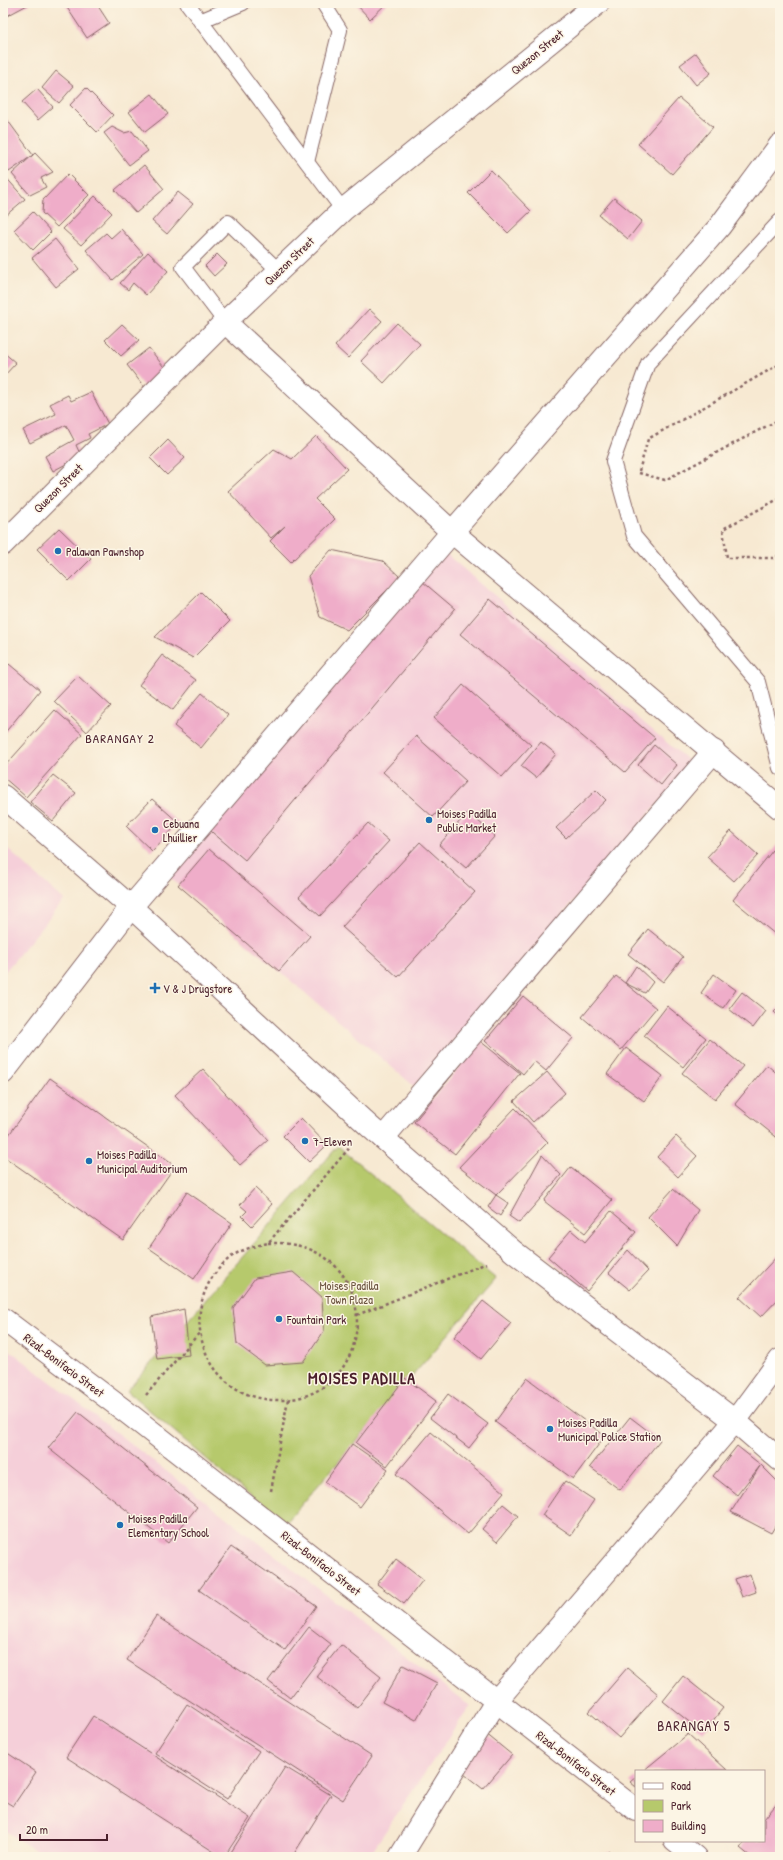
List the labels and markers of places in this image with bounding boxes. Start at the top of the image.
place label: Palawan Pawnshop [66,543,144,560]
marker: Palawan Pawnshop [53,546,63,556]
place label: Moises Padilla Public Market [437,805,497,836]
place label: Cebuana Lhuillier [163,815,199,846]
marker: Moises Padilla Public Market [424,815,434,825]
marker: Cebuana Lhuillier [150,825,160,835]
place label: V & J Drugstore [163,980,232,997]
marker: V & J Drugstore [150,983,160,993]
place label: 7-Eleven [313,1133,352,1150]
marker: 7-Eleven [300,1136,310,1146]
place label: Moises Padilla Municipal Auditorium [97,1146,187,1177]
marker: Moises Padilla Municipal Auditorium [84,1156,94,1166]
place label: Fountain Park [286,1311,346,1328]
marker: Fountain Park [274,1314,284,1324]
place label: Moises Padilla Municipal Police Station [558,1414,661,1445]
marker: Moises Padilla Municipal Police Station [545,1424,555,1434]
place label: Moises Padilla Elementary School [128,1510,210,1541]
marker: Moises Padilla Elementary School [115,1520,125,1530]

